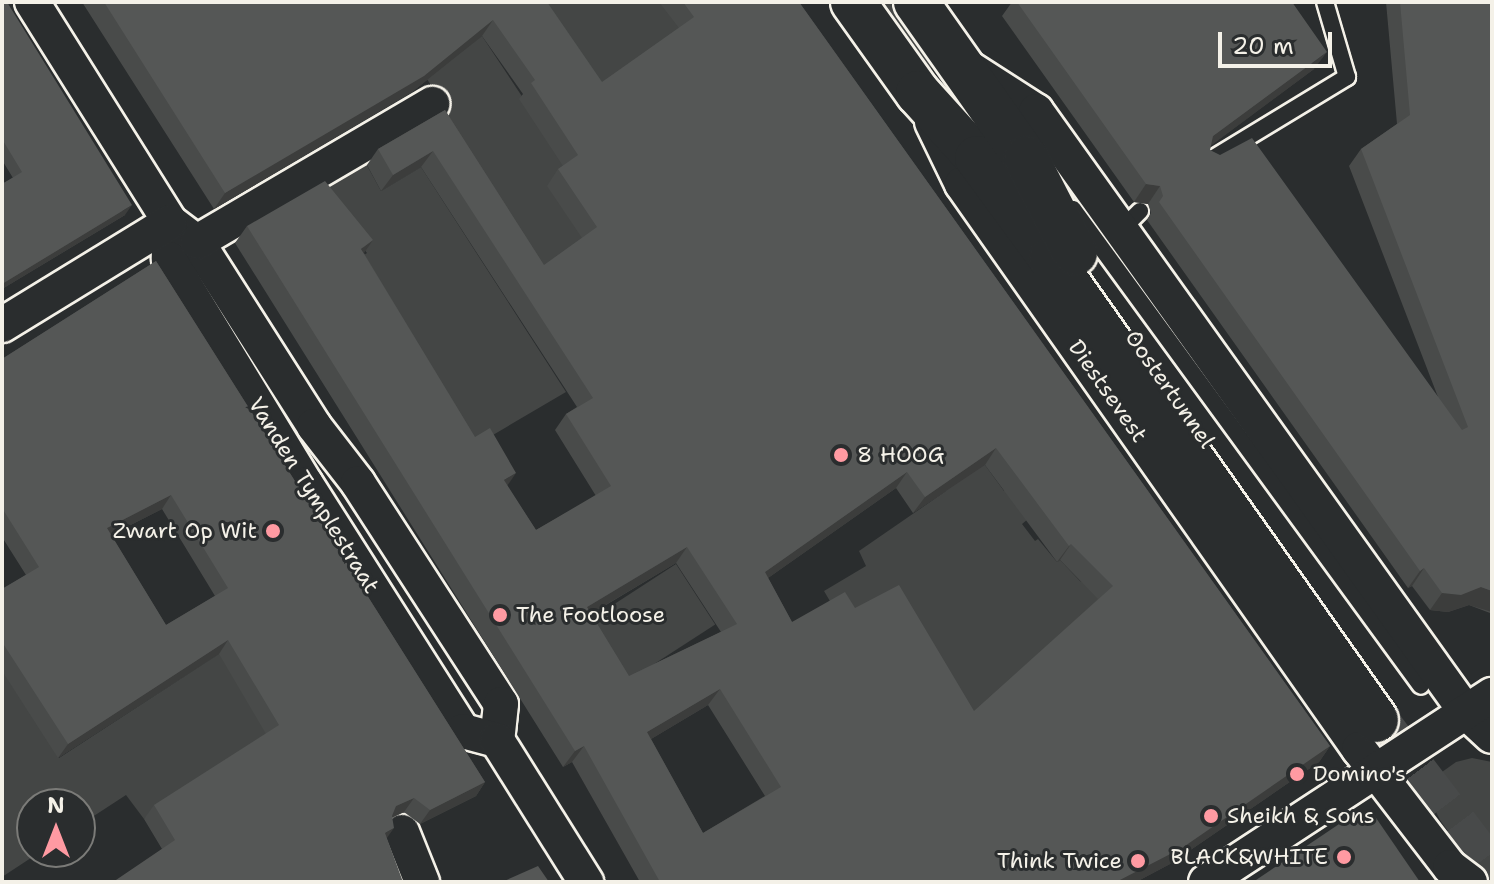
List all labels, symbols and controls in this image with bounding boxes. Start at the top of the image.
scale bar [1222,16,1336,66]
text: 20 m [1232,30,1294,62]
street label: Oostertunnel [1120,325,1220,453]
street label: Diestsevest [1063,335,1153,447]
street label: Vanden Tymplestraat [243,392,385,598]
place label: 8 HOOG [857,442,944,468]
marker: 8 HOOG [832,446,850,464]
place label: Zwart Op Wit [113,518,257,544]
marker: Zwart Op Wit [264,522,282,540]
place label: The Footloose [516,602,665,628]
marker: The Footloose [491,606,509,624]
place label: Domino's [1313,761,1406,787]
marker: Domino's [1288,765,1306,783]
north arrow [16,788,96,868]
text: N [47,791,65,820]
place label: Sheikh & Sons [1227,803,1375,829]
marker: Sheikh & Sons [1202,807,1220,825]
place label: BLACK&WHITE [1171,844,1328,870]
place label: Think Twice [997,848,1122,874]
marker: BLACK&WHITE [1335,848,1353,866]
marker: Think Twice [1129,852,1147,870]

